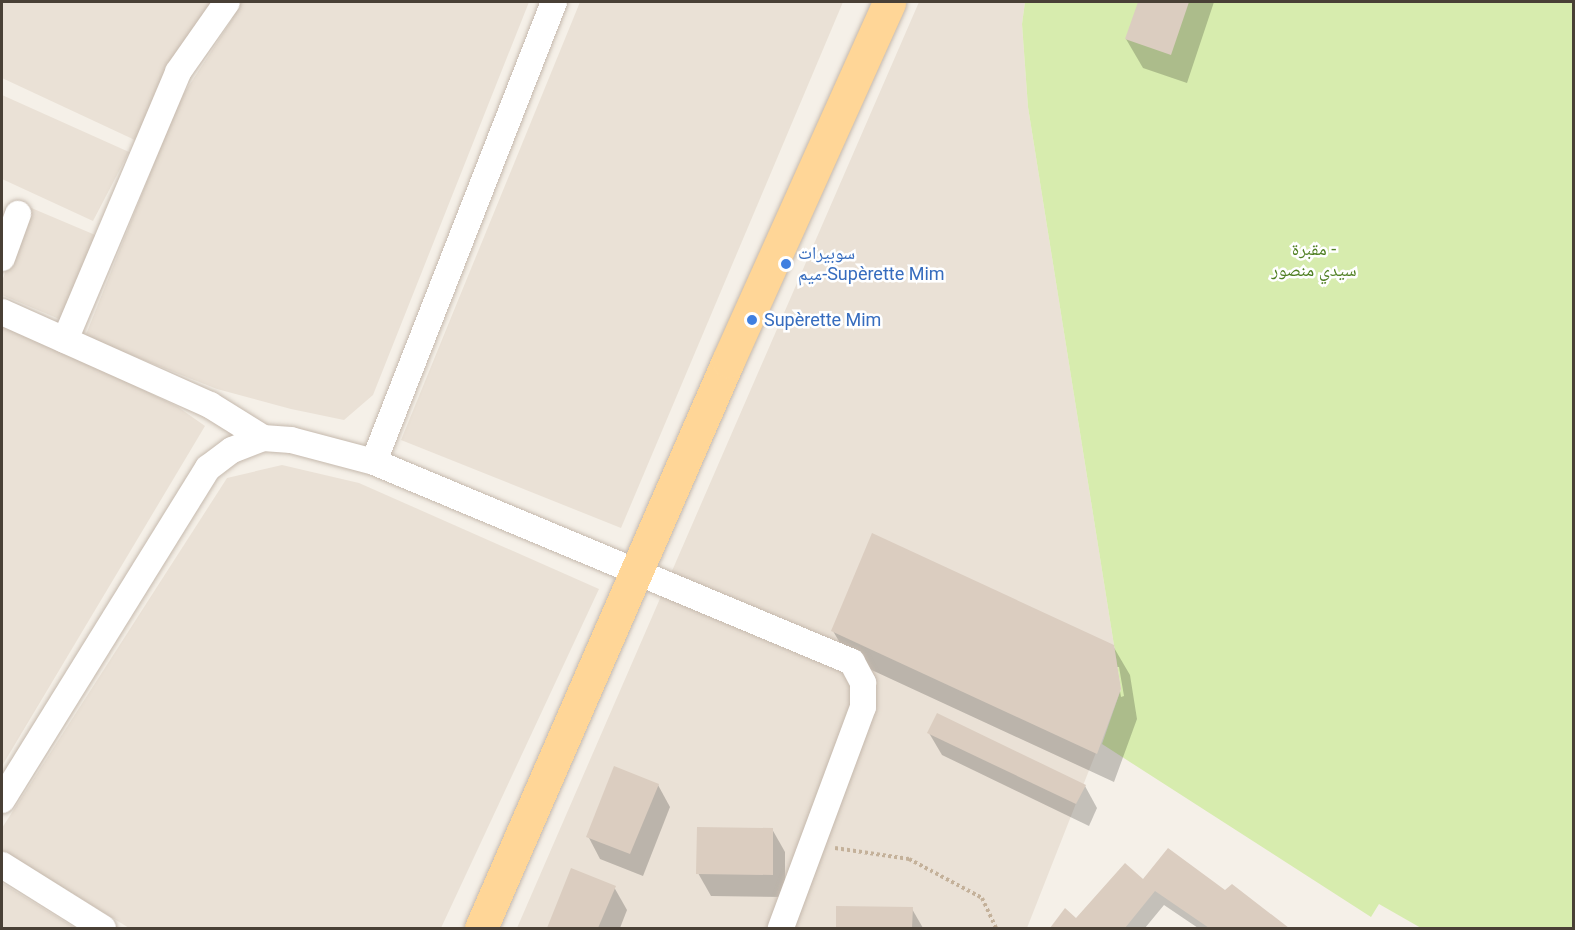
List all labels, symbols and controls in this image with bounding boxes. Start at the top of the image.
park label: مقبرة - سيدي منصور [1271,239,1357,282]
place label: سوبيرات ميم-Supèrette Mim [798,243,945,286]
marker: سوبيرات ميم-Supèrette Mim [779,257,793,271]
place label: Supèrette Mim [764,309,881,331]
marker: Supèrette Mim [745,313,759,327]

